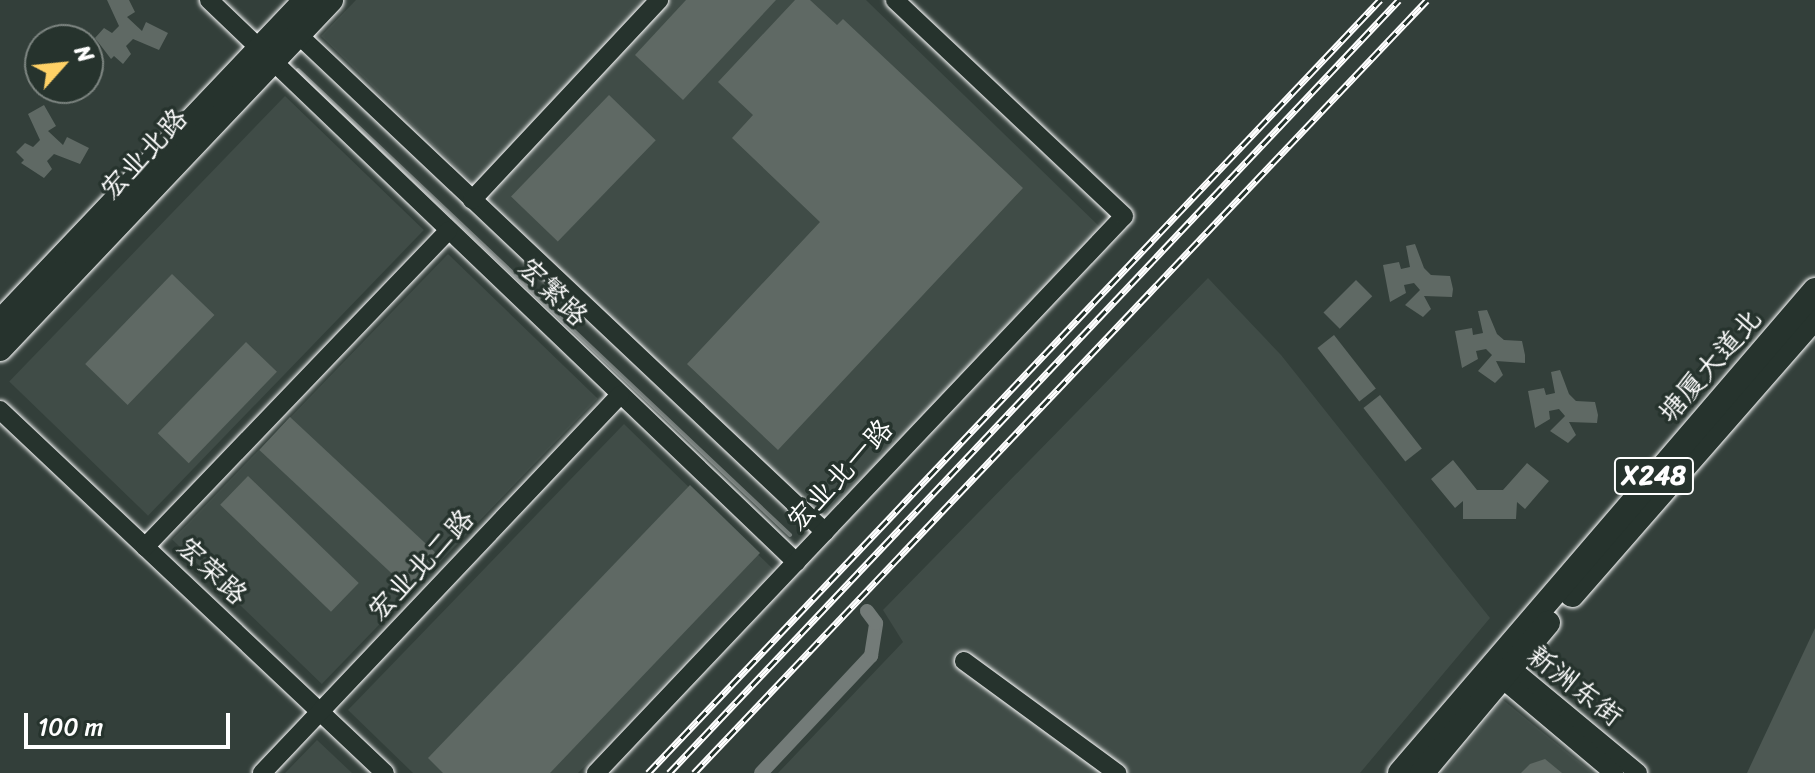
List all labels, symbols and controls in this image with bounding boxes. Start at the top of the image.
north arrow [24,24,104,104]
text: N [63,38,105,69]
street label: 宏业北路 [94,102,194,206]
street label: 宏繁路 [511,251,595,333]
street label: 塘厦大道北 [1651,302,1769,430]
street label: 宏业北一路 [780,412,900,538]
road number: X248 [1612,454,1696,498]
street label: 宏业北二路 [361,502,481,628]
street label: 宏荣路 [170,530,254,612]
street label: 新洲东街 [1521,638,1629,734]
scale bar [28,697,234,747]
text: 100 m [38,706,103,748]

